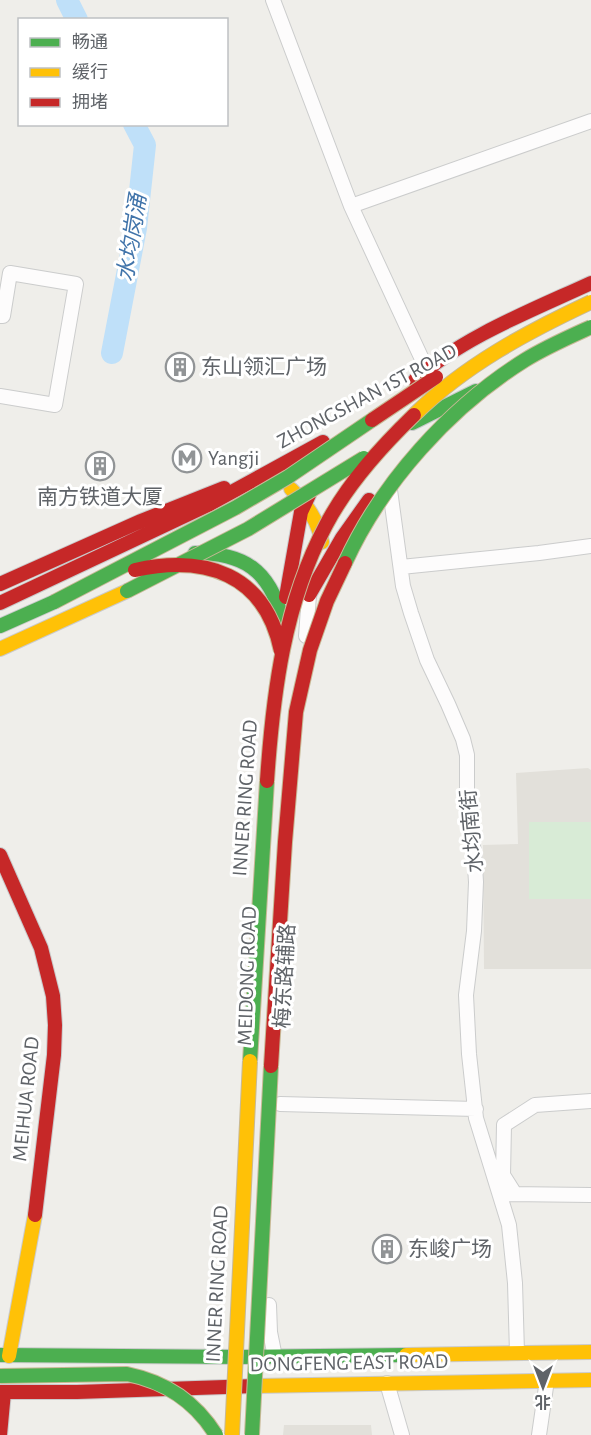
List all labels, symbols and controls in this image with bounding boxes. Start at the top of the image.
legend [18,18,228,126]
text: 畅通 [72,32,108,52]
text: 缓行 [72,62,108,82]
text: 拥堵 [72,92,108,112]
water label: 水均岗涌 [113,190,150,283]
street label: ZHONGSHAN 1ST ROAD [274,340,460,452]
building icon: 东山领汇广场 [164,351,196,383]
place label: 东山领汇广场 [201,356,327,378]
metro station icon: Yangji [171,442,203,474]
place label: Yangji [208,448,259,469]
building icon: 南方铁道大厦 [84,450,116,482]
place label: 南方铁道大厦 [37,486,163,508]
street label: INNER RING ROAD [229,719,261,877]
street label: 水均南街 [457,788,486,874]
street label: MEIDONG ROAD [234,906,260,1046]
street label: 梅东路辅路 [271,923,298,1029]
street label: MEIHUA ROAD [9,1036,43,1162]
street label: INNER RING ROAD [202,1205,232,1363]
building icon: 东峻广场 [371,1233,403,1265]
place label: 东峻广场 [408,1238,492,1260]
street label: DONGFENG EAST ROAD [250,1351,448,1375]
north arrow [513,1357,573,1417]
text: 北 [535,1393,551,1410]

